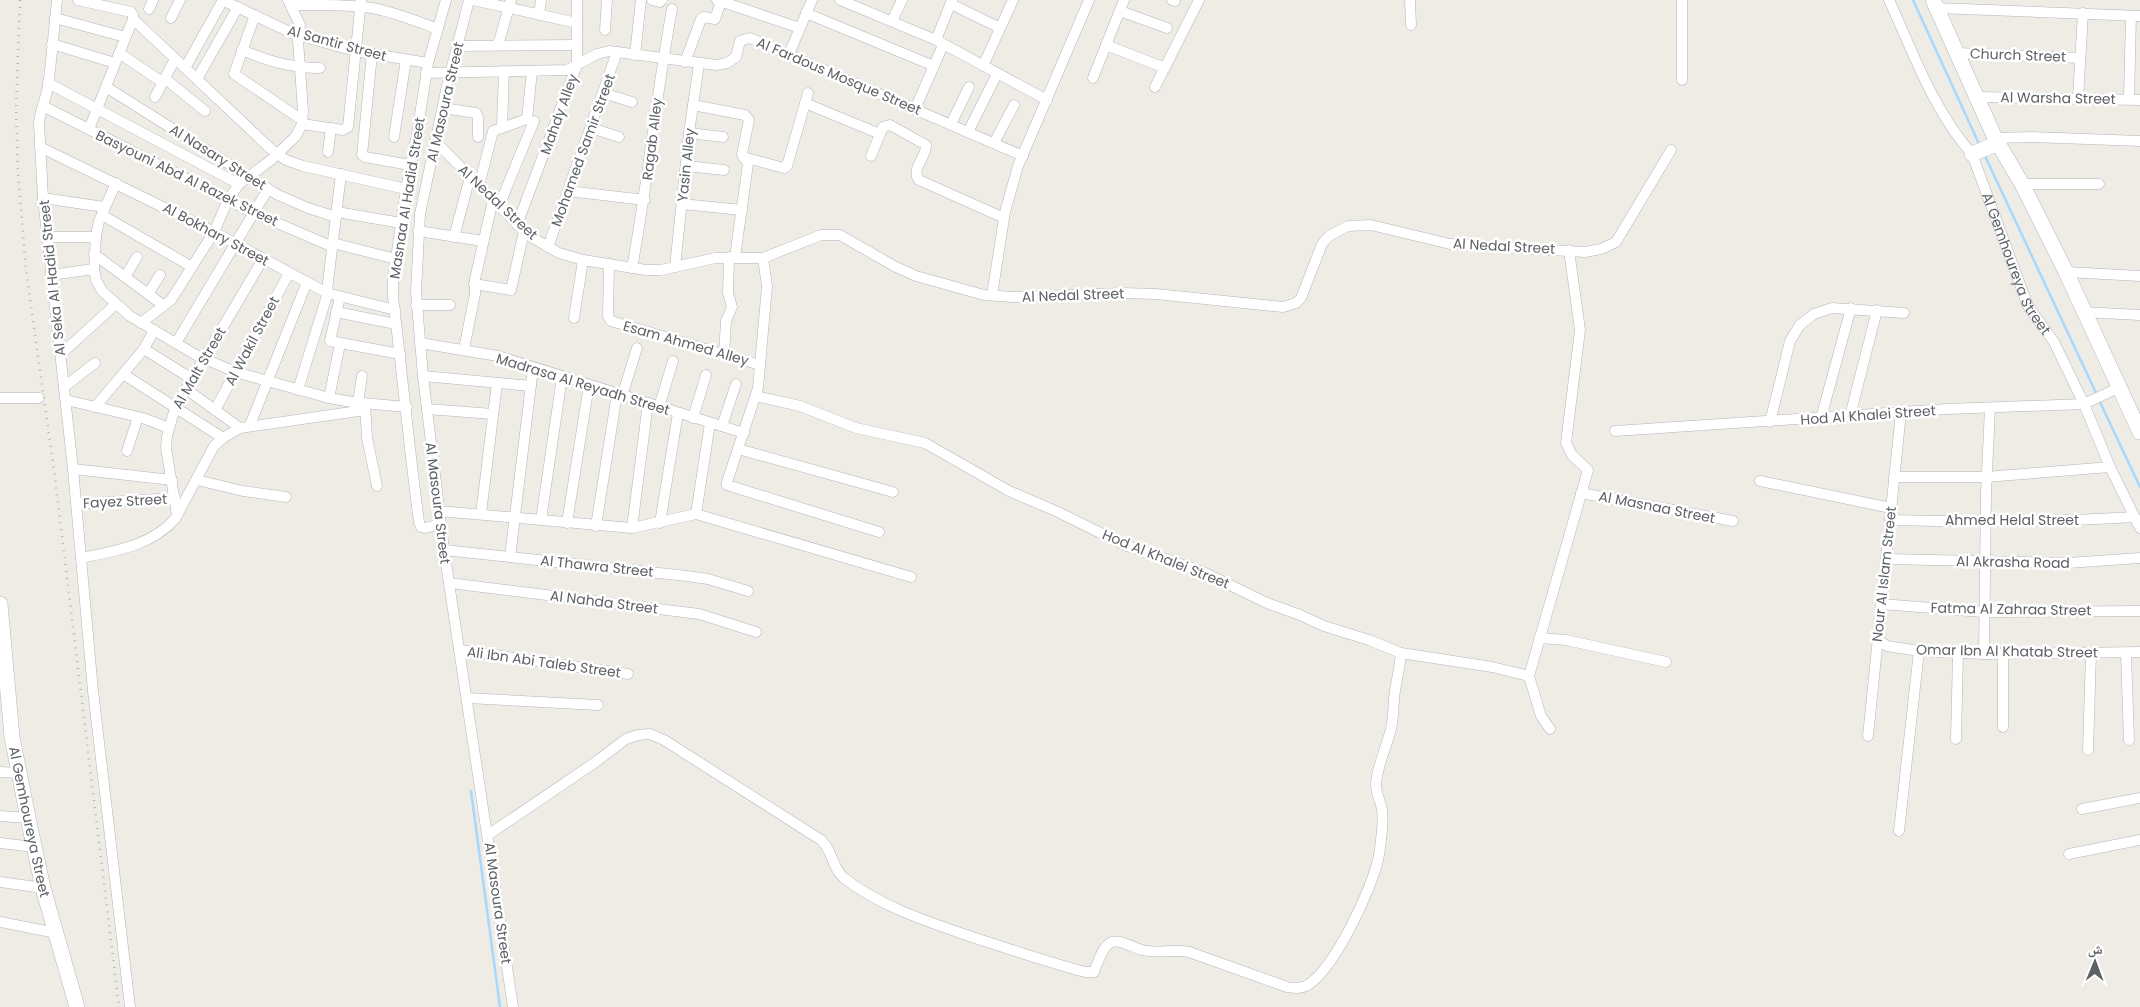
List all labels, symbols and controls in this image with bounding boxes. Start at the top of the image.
street label: Al Santir Street [285,20,389,66]
street label: Al Fardous Mosque Street [754,32,924,120]
street label: Al Masoura Street [421,40,469,164]
street label: Church Street [1970,43,2066,67]
street label: Mahdy Alley [535,71,583,157]
street label: Mohamed Samir Street [546,71,620,229]
street label: Al Warsha Street [2000,87,2116,109]
street label: Ragab Alley [637,96,667,181]
street label: Masnaa Al Hadid Street [384,116,430,280]
street label: Al Nasary Street [166,119,270,195]
street label: Basyouni Abd Al Razek Street [92,125,282,231]
street label: Yasin Alley [672,127,700,203]
street label: Al Nedal Street [454,160,542,244]
street label: Al Gemhoureya Street [1977,189,2056,339]
street label: Al Bokhary Street [159,198,273,270]
street label: Al Seka Al Hadid Street [34,199,70,357]
street label: Al Nedal Street [1452,233,1556,259]
street label: Al Nedal Street [1022,283,1124,307]
street label: Al Wakil Street [220,293,284,389]
street label: Esam Ahmed Alley [621,316,751,371]
street label: Al Malt Street [167,323,231,413]
street label: Madrasa Al Reyadh Street [494,348,672,420]
street label: Hod Al Khalei Street [1800,400,1936,430]
street label: Al Masoura Street [421,441,455,565]
street label: Al Masnaa Street [1597,486,1717,528]
street label: Fayez Street [82,489,168,513]
street label: Nour Al Islam Street [1867,505,1901,643]
street label: Ahmed Helal Street [1945,510,2079,530]
street label: Hod Al Khalei Street [1099,524,1233,594]
street label: Al Thawra Street [540,550,654,582]
street label: Al Akrasha Road [1956,551,2070,573]
street label: Al Nahda Street [549,585,659,619]
street label: Fatma Al Zahraa Street [1930,598,2092,620]
street label: Omar Ibn Al Khatab Street [1916,639,2098,663]
street label: Ali Ibn Abi Taleb Street [466,641,622,683]
street label: Al Gemhoureya Street [4,745,55,900]
street label: Al Masoura Street [480,841,516,965]
north arrow [2070,937,2120,987]
text: ش [2088,939,2103,959]

